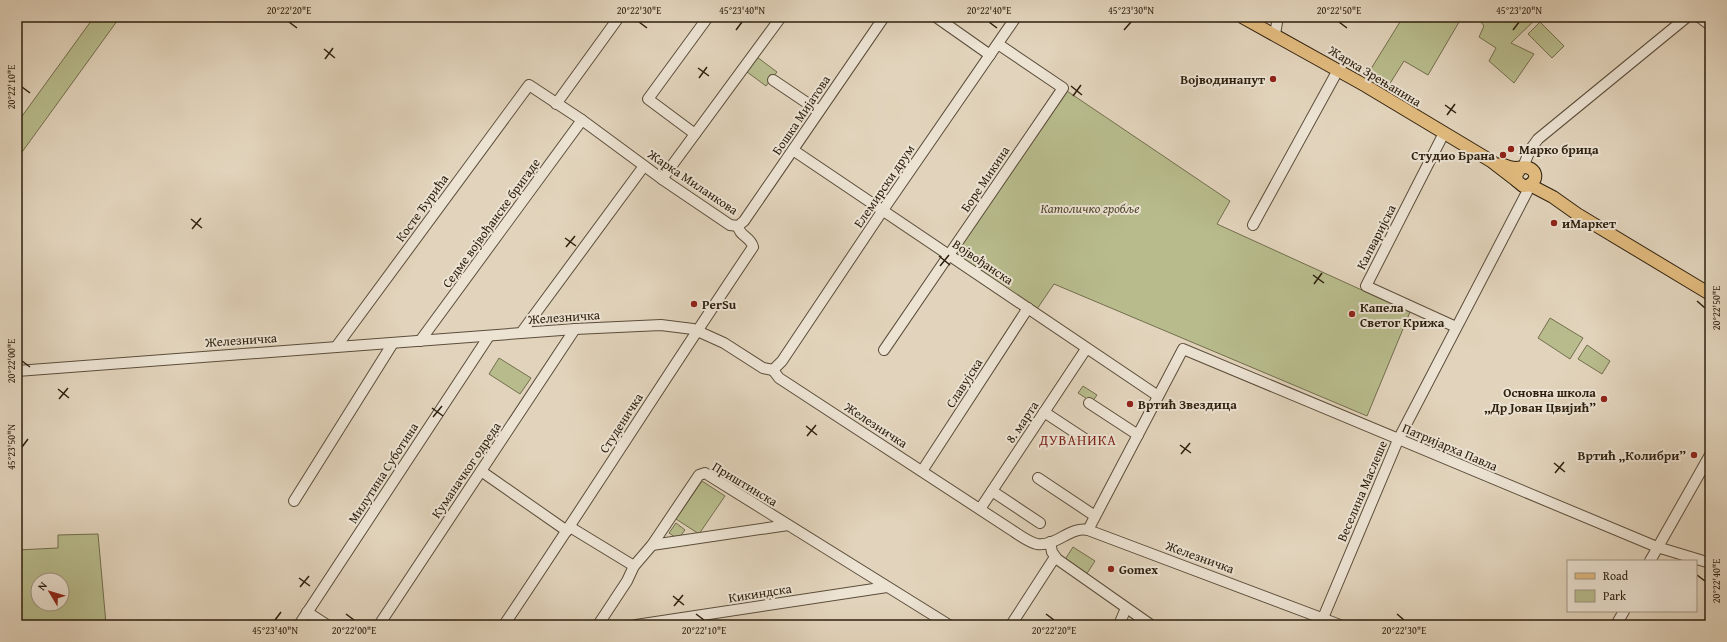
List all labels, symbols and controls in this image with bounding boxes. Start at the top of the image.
text: 20°22'20"E [267,3,311,18]
text: 20°22'30"E [617,3,661,18]
text: 45°23'40"N [719,3,765,18]
text: 20°22'40"E [967,3,1011,18]
text: 45°23'30"N [1108,3,1154,18]
text: 20°22'50"E [1317,3,1361,18]
text: 45°23'20"N [1496,3,1542,18]
street label: Жарка Зрењанина [1324,40,1426,112]
text: 20°22'10"E [4,65,19,109]
place label: Војводинапут [1180,70,1265,89]
street label: Бошка Мијатова [767,71,835,159]
marker: Војводинапут [1268,74,1278,84]
street label: Елемирски друм [849,140,919,232]
place label: Марко брица [1519,140,1599,159]
street label: Боре Микина [956,141,1015,216]
street label: Жарка Миланкова [643,144,743,220]
marker: Марко брица [1506,144,1516,154]
place label: Студио Брана [1411,146,1495,165]
marker: Студио Брана [1498,150,1508,160]
street label: Седме војвођанске бригаде [437,154,545,292]
street label: Косте Ђурића [391,170,453,246]
park label: Католичко гробље [1041,199,1139,218]
street label: Калваријска [1351,200,1401,273]
place label: иМаркет [1562,214,1616,233]
marker: иМаркет [1549,218,1559,228]
street label: Војвођанска [949,235,1018,290]
text: 20°22'50"E [1709,286,1724,330]
place label: PerSu [702,295,737,314]
place label: Капела Светог Крижа [1360,298,1445,332]
marker: PerSu [689,299,699,309]
street label: Железничка [527,305,601,329]
marker: Капела Светог Крижа [1347,309,1357,319]
street label: Железничка [204,328,278,352]
text: 20°22'00"E [4,339,19,383]
street label: Славујска [941,354,988,411]
place label: Основна школа „Др Јован Цвијић” [1484,383,1596,417]
street label: Студеничка [594,388,648,457]
marker: Основна школа „Др Јован Цвијић” [1599,394,1609,404]
place label: Вртић Звездица [1138,395,1237,414]
street label: 8. марта [1001,396,1044,447]
street label: Железничка [840,397,912,453]
marker: Вртић Звездица [1125,399,1135,409]
street label: Куманачког одреда [427,417,506,522]
street label: Милутина Суботина [343,418,423,527]
street label: Патријарха Павла [1399,418,1501,476]
text: 45°23'50"N [4,424,19,470]
district label: ДУВАНИКА [1038,430,1117,450]
street label: Веселина Маслеше [1332,438,1392,544]
place label: Вртић „Колибри” [1578,446,1686,465]
marker: Вртић „Колибри” [1689,450,1699,460]
street label: Приштинска [709,457,782,511]
street label: Железничка [1162,535,1238,578]
text: 20°22'40"E [1709,559,1724,603]
place label: Gomex [1119,560,1158,579]
legend [1567,560,1697,612]
marker: Gomex [1106,564,1116,574]
text: Road [1603,567,1629,584]
north arrow [30,572,70,612]
text: N [34,578,51,594]
street label: Кикиндска [727,579,794,607]
text: Park [1603,587,1627,604]
text: 45°23'40"N [252,623,298,638]
text: 20°22'00"E [332,623,376,638]
text: 20°22'10"E [682,623,726,638]
text: 20°22'20"E [1032,623,1076,638]
text: 20°22'30"E [1382,623,1426,638]

